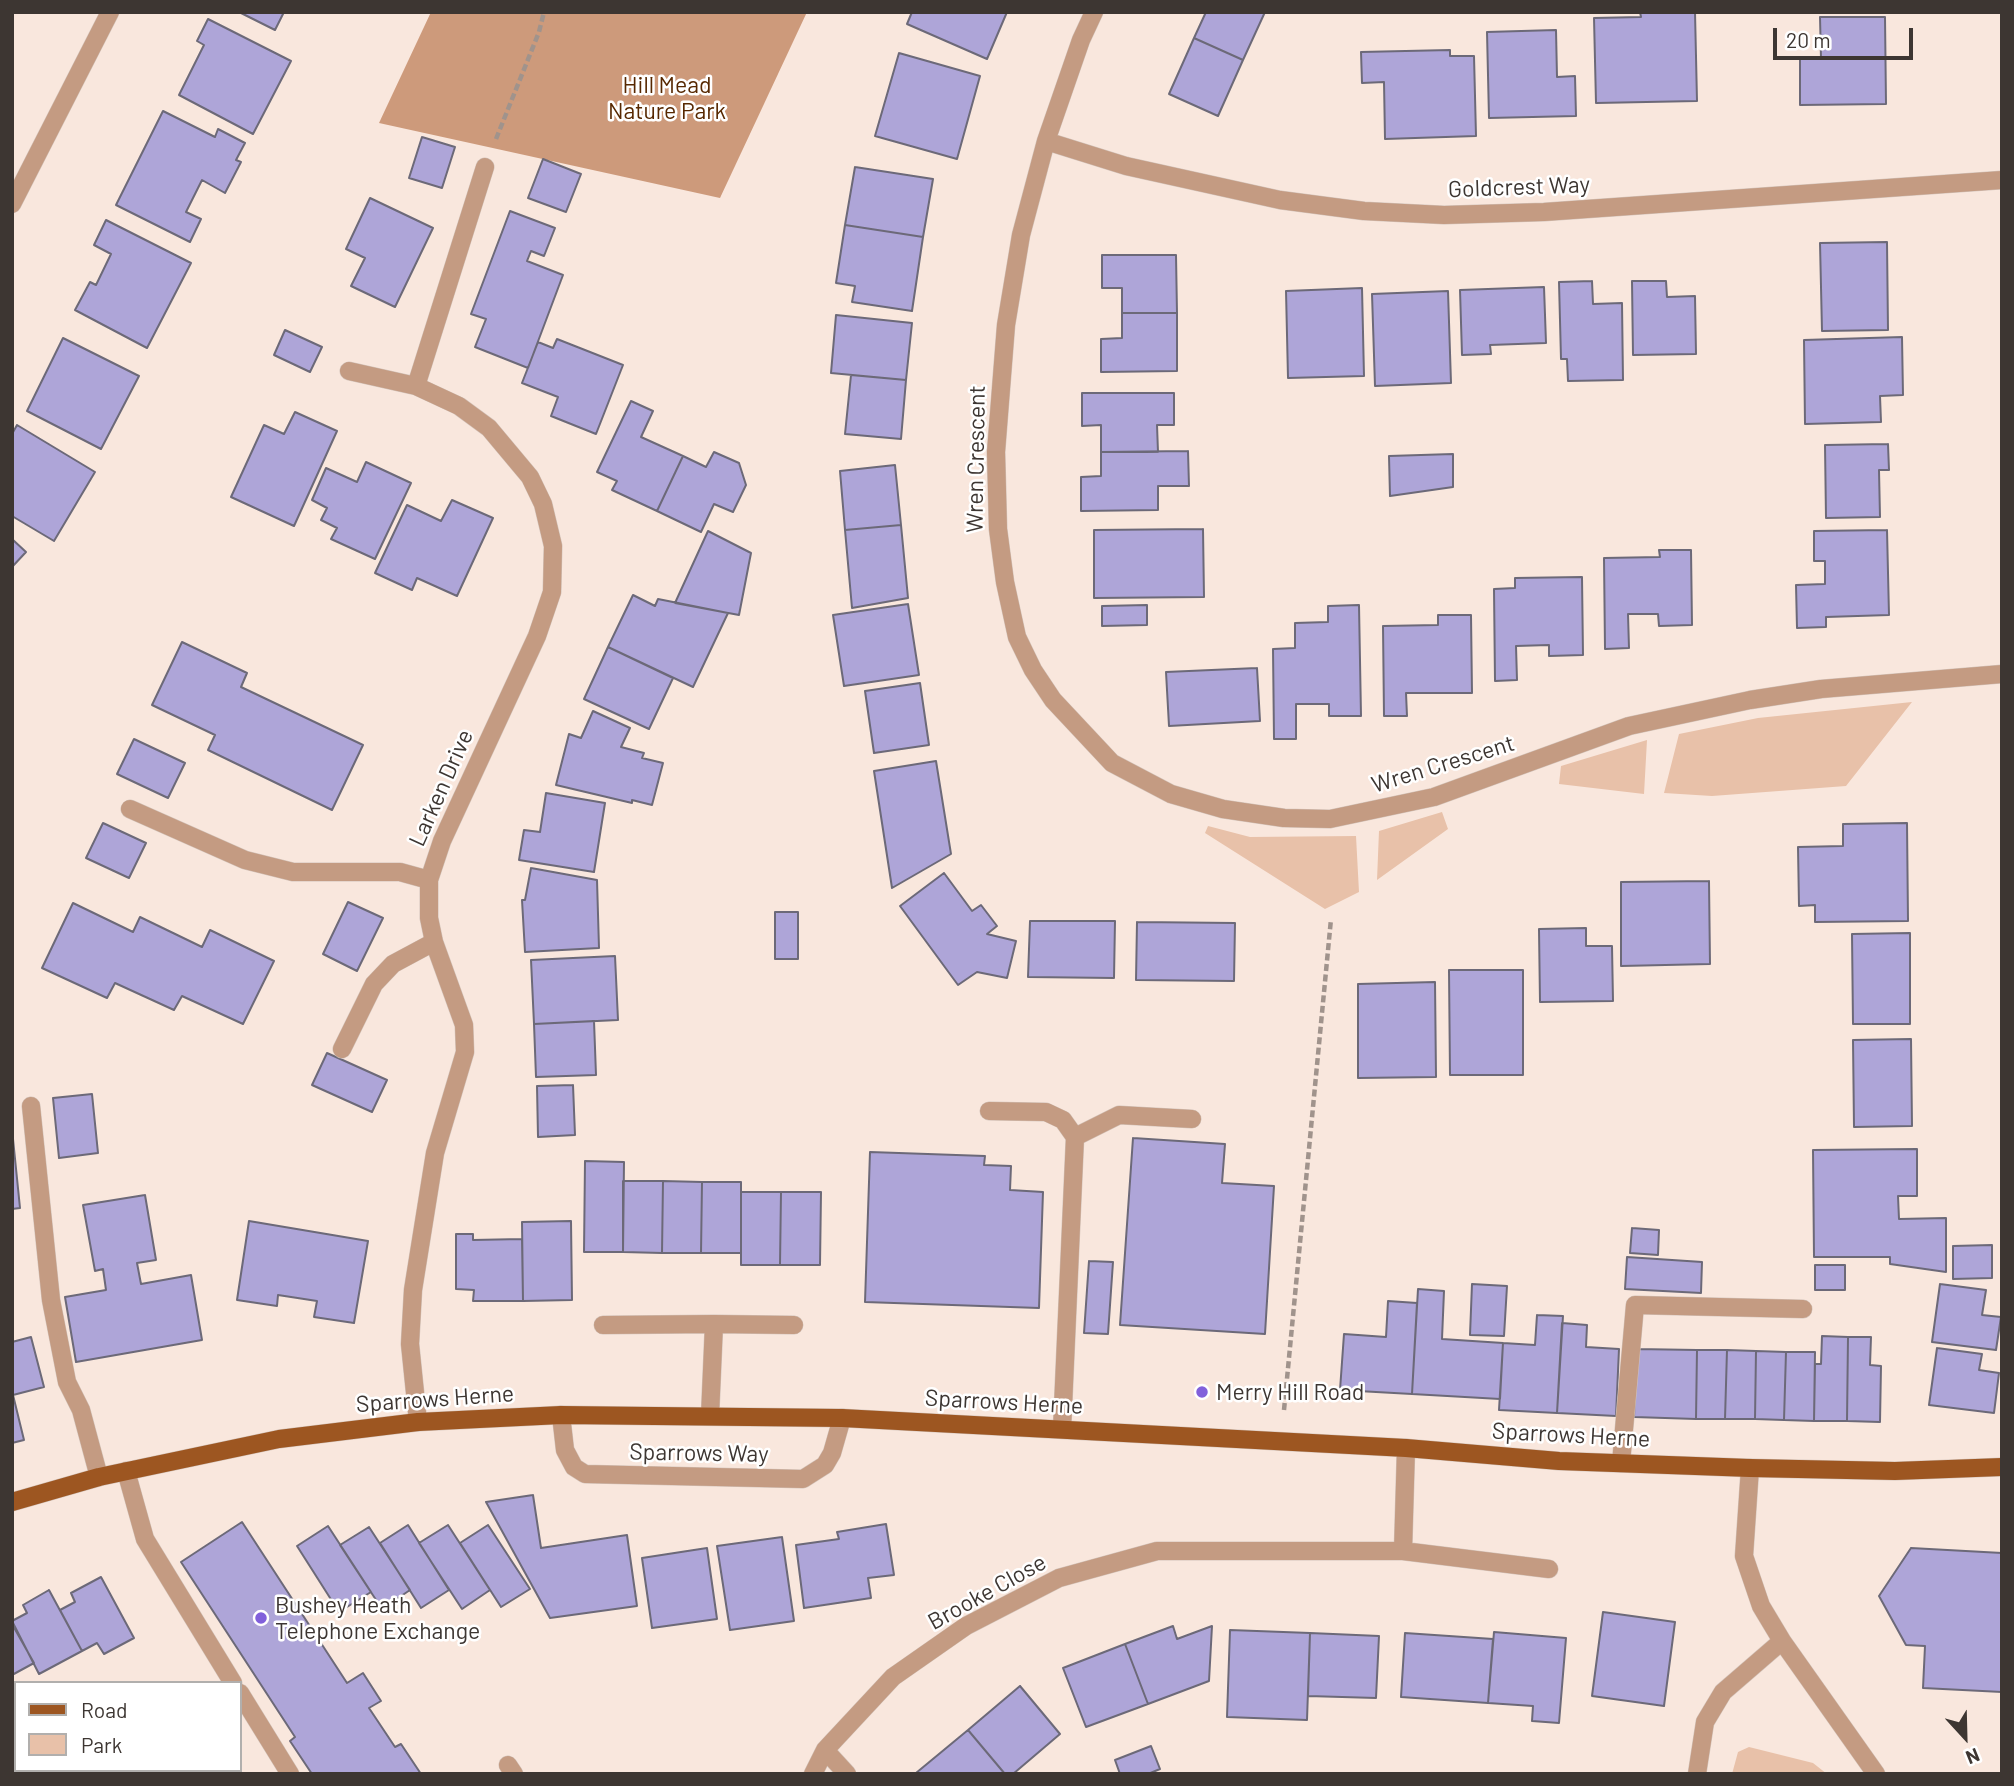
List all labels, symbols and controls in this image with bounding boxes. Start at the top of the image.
scale bar [1776,14,1916,58]
text: 20 m [1786,27,1831,52]
park label: Hill Mead Nature Park [608,71,726,125]
street label: Goldcrest Way [1448,171,1590,203]
street label: Wren Crescent [961,385,991,533]
street label: Larken Drive [403,725,479,851]
street label: Wren Crescent [1368,729,1518,799]
place label: Merry Hill Road [1216,1378,1364,1406]
street label: Sparrows Herne [355,1380,515,1418]
street label: Sparrows Herne [924,1384,1084,1420]
marker: Merry Hill Road [1194,1384,1210,1400]
street label: Sparrows Herne [1491,1417,1651,1453]
street label: Sparrows Way [629,1438,769,1468]
street label: Brooke Close [923,1548,1051,1636]
place label: Bushey Heath Telephone Exchange [275,1591,480,1645]
marker: Bushey Heath Telephone Exchange [253,1610,269,1626]
legend [14,1681,242,1772]
text: Road [81,1697,127,1722]
north arrow [1930,1702,2000,1772]
text: Park [81,1732,122,1757]
text: N [1963,1744,1983,1770]

